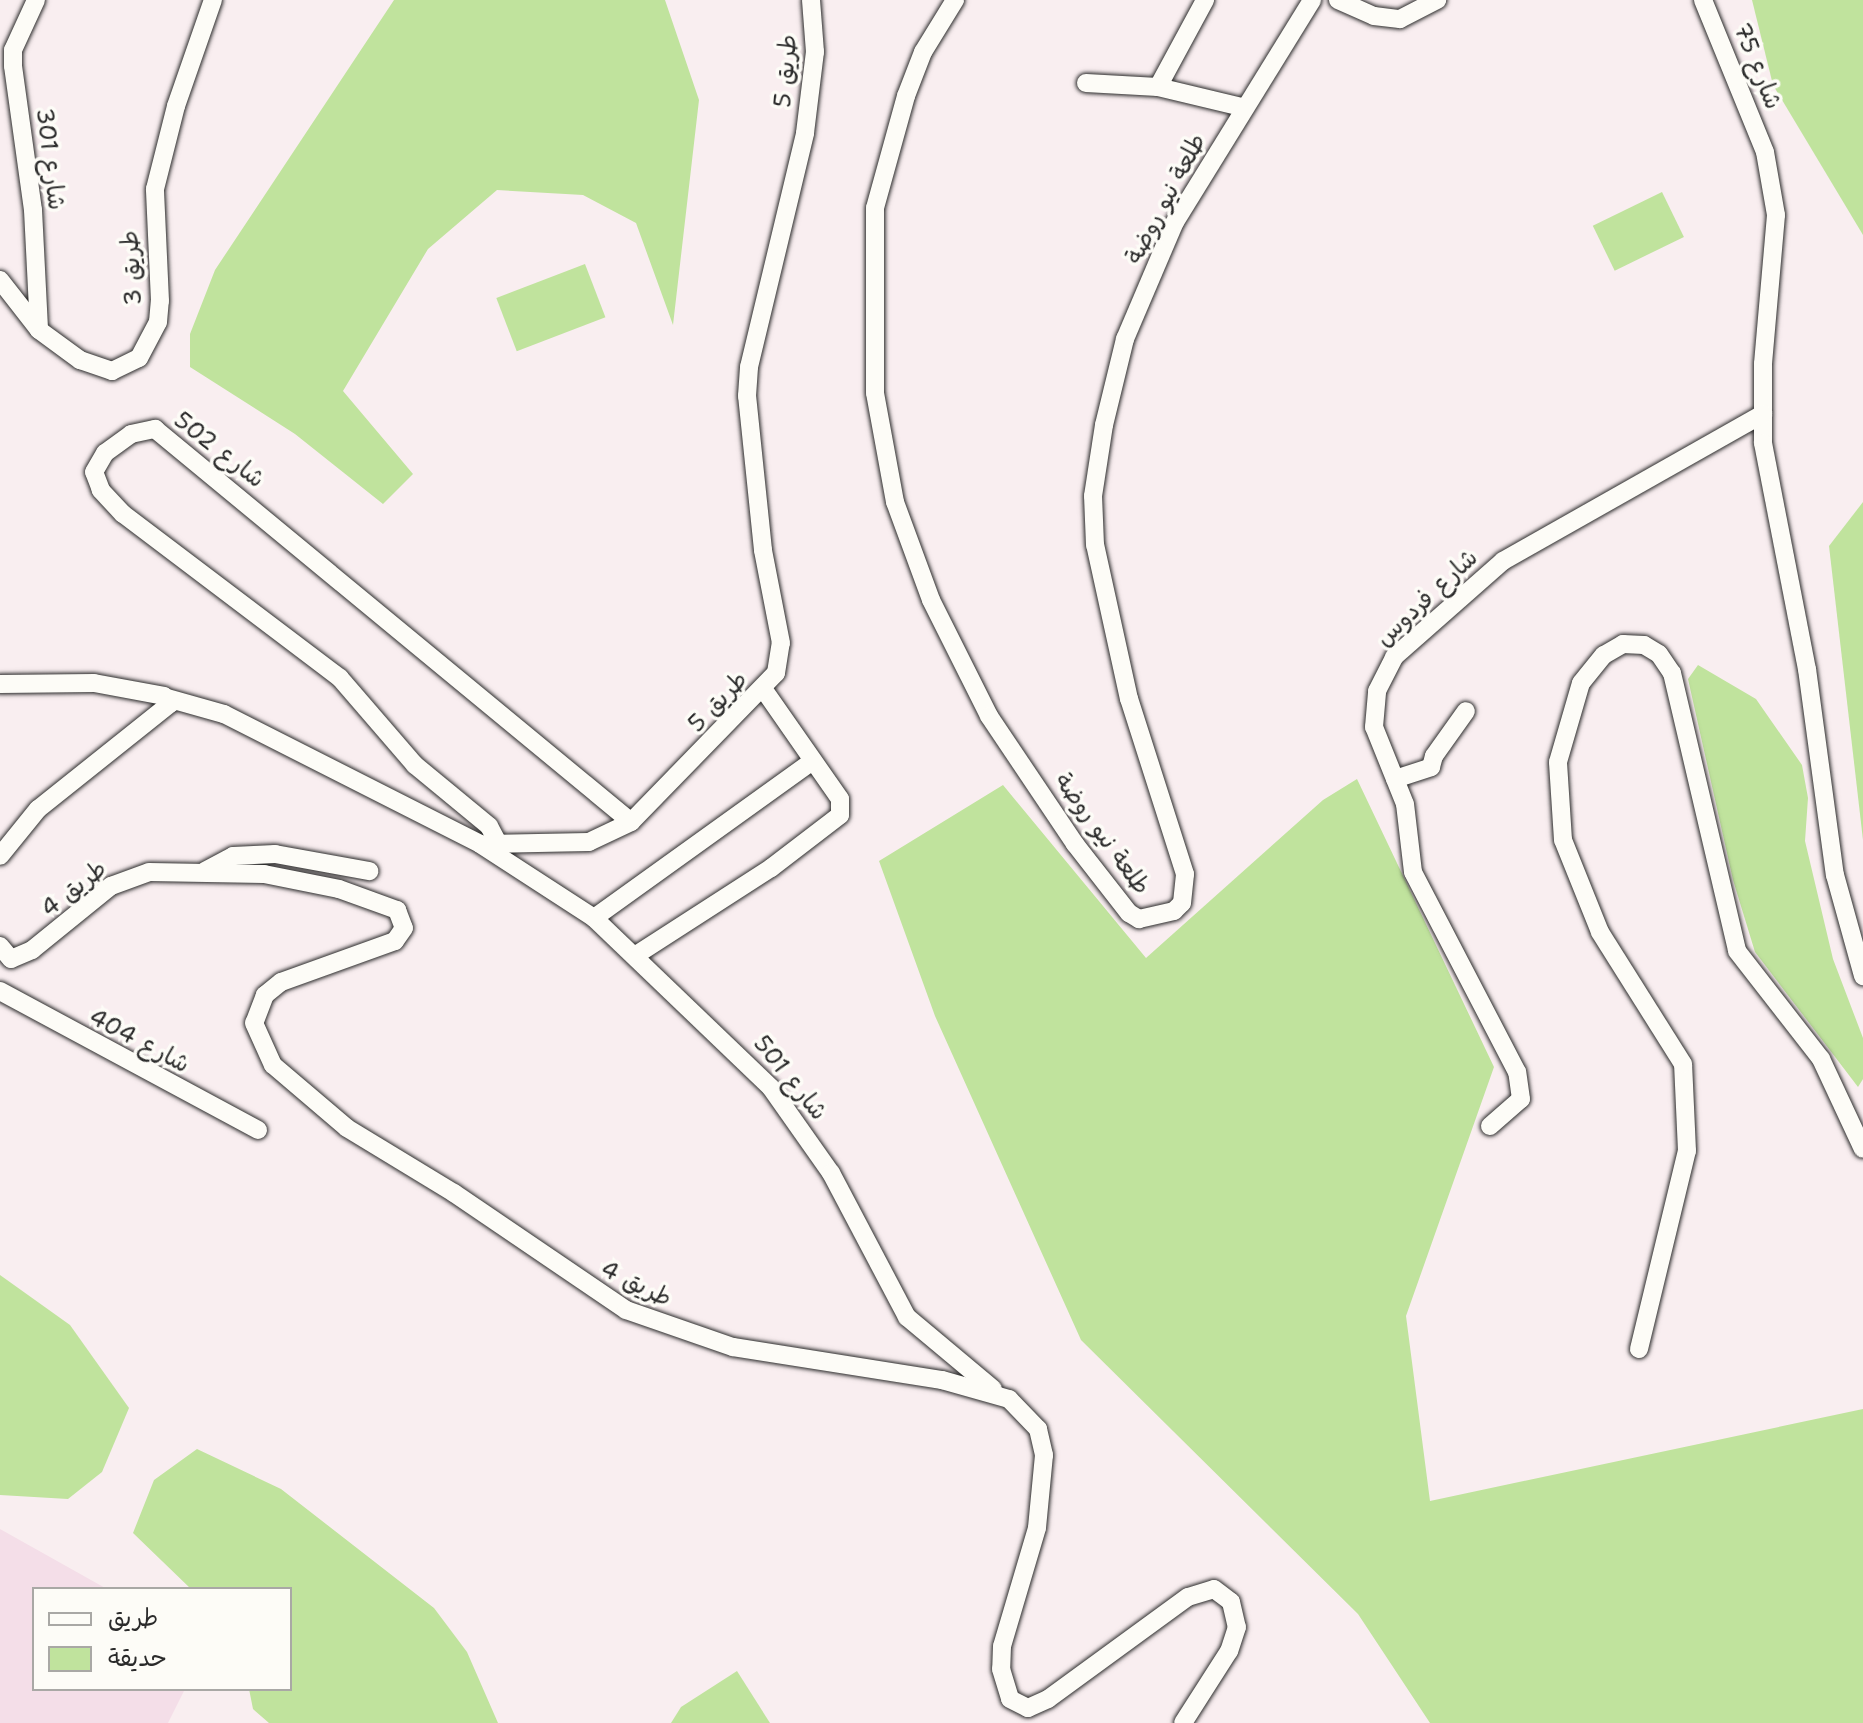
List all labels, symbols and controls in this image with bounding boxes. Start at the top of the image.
street label: شارع 75 [1727,19,1787,113]
street label: طريق 5 [768,33,804,109]
street label: شارع 301 [29,106,71,212]
street label: طلعة نيو روضة [1120,129,1212,269]
street label: طريق 3 [116,230,148,306]
street label: شارع 502 [168,406,270,494]
street label: شارع فردوس [1370,544,1484,652]
street label: طريق 5 [682,666,754,738]
street label: طلعة نيو روضة [1048,768,1156,900]
street label: طريق 4 [35,854,113,924]
street label: شارع 404 [84,1003,194,1079]
street label: شارع 501 [747,1030,833,1126]
street label: طريق 4 [596,1255,676,1313]
legend [32,1587,292,1691]
text: طريق [108,1602,158,1634]
text: حديقة [108,1642,167,1674]

